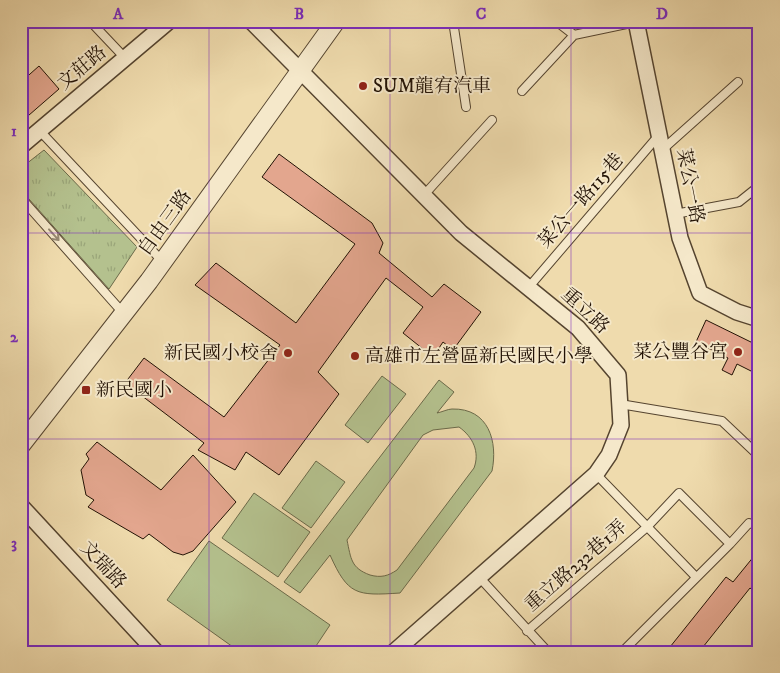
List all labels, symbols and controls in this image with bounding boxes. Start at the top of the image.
text: A [112,4,124,24]
text: B [294,4,304,24]
text: C [476,4,486,24]
text: D [656,4,668,24]
street label: 文莊路 [53,41,111,95]
place label: SUM龍宥汽車 [373,75,491,98]
marker: SUM龍宥汽車 [357,80,369,92]
text: 1 [11,121,17,141]
street label: 菜公一路 [671,146,709,226]
street label: 菜公一路115巷 [534,149,628,253]
street label: 自由三路 [133,185,197,261]
one-way arrow [48,228,59,241]
street label: 重立路 [556,283,614,339]
text: 2 [10,327,19,347]
place label: 菜公豐谷宮 [633,341,728,364]
place label: 新民國小校舍 [164,342,278,365]
place label: 高雄市左營區新民國民小學 [365,345,593,368]
marker: 菜公豐谷宮 [732,346,744,358]
marker: 新民國小校舍 [282,347,294,359]
marker: 高雄市左營區新民國民小學 [349,350,361,362]
place label: 新民國小 [96,379,172,402]
marker: 新民國小 [80,384,92,396]
street label: 重立路232巷1弄 [520,515,632,617]
text: 3 [11,533,17,553]
street label: 文瑞路 [75,536,131,594]

